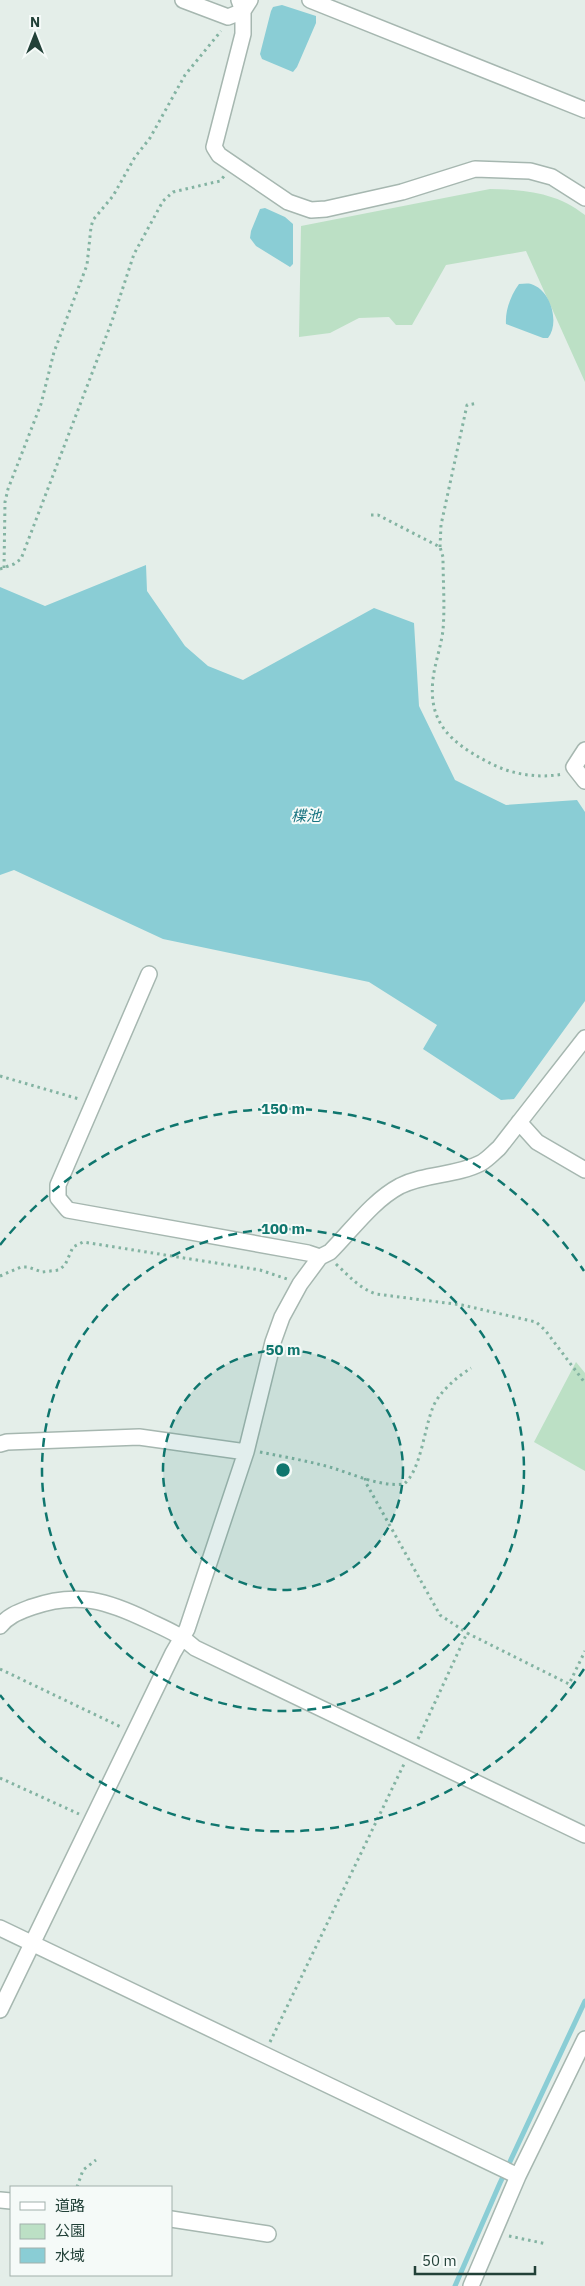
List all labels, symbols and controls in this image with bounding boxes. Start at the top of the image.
north arrow [10,10,60,60]
text: N [30,13,40,31]
water label: 楪池 [291,806,323,825]
text: 150 m [261,1099,305,1118]
text: 100 m [261,1219,305,1238]
text: 50 m [266,1340,300,1359]
centre of rings [274,1461,292,1479]
legend [10,2186,172,2276]
text: 道路 [55,2196,85,2215]
text: 公園 [55,2221,85,2240]
scale bar [415,2244,535,2276]
text: 水域 [55,2246,85,2265]
text: 50 m [422,2251,457,2270]

